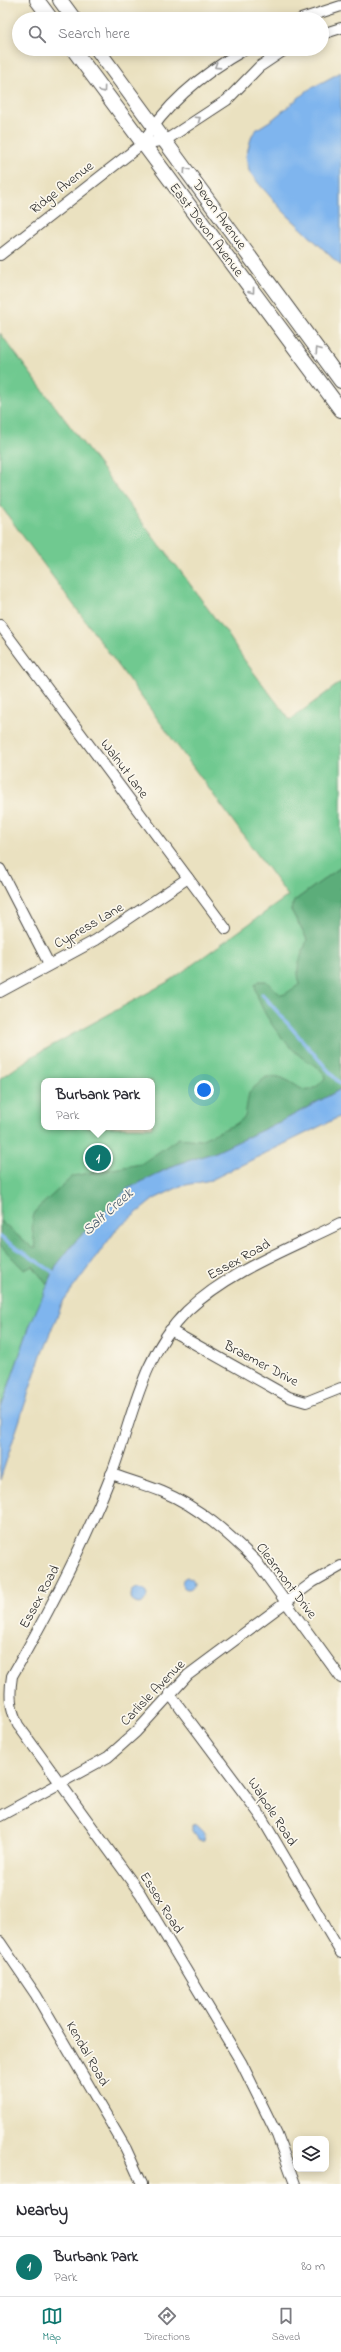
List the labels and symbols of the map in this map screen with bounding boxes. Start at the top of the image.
one-way arrow [214,61,221,69]
one-way arrow [98,85,105,92]
one-way arrow [194,116,201,124]
street label: Ridge Avenue [26,156,100,220]
one-way arrow [183,167,191,174]
street label: Devon Avenue [186,175,252,255]
street label: East Devon Avenue [164,179,249,282]
one-way arrow [247,286,254,293]
one-way arrow [315,347,323,354]
street label: Walnut Lane [95,735,154,804]
street label: Cypress Lane [50,897,129,955]
your location [194,1080,214,1100]
pin: 1 [85,1143,111,1173]
water label: Salt Creek [78,1182,139,1241]
street label: Essex Road [204,1234,274,1286]
street label: Braemer Drive [219,1335,303,1393]
street label: Clearmont Drive [250,1538,322,1624]
street label: Essex Road [14,1561,66,1632]
street label: Carlisle Avenue [116,1654,191,1731]
street label: Walpole Road [242,1774,302,1850]
street label: Essex Road [134,1868,188,1938]
street label: Kendal Road [60,2018,114,2090]

